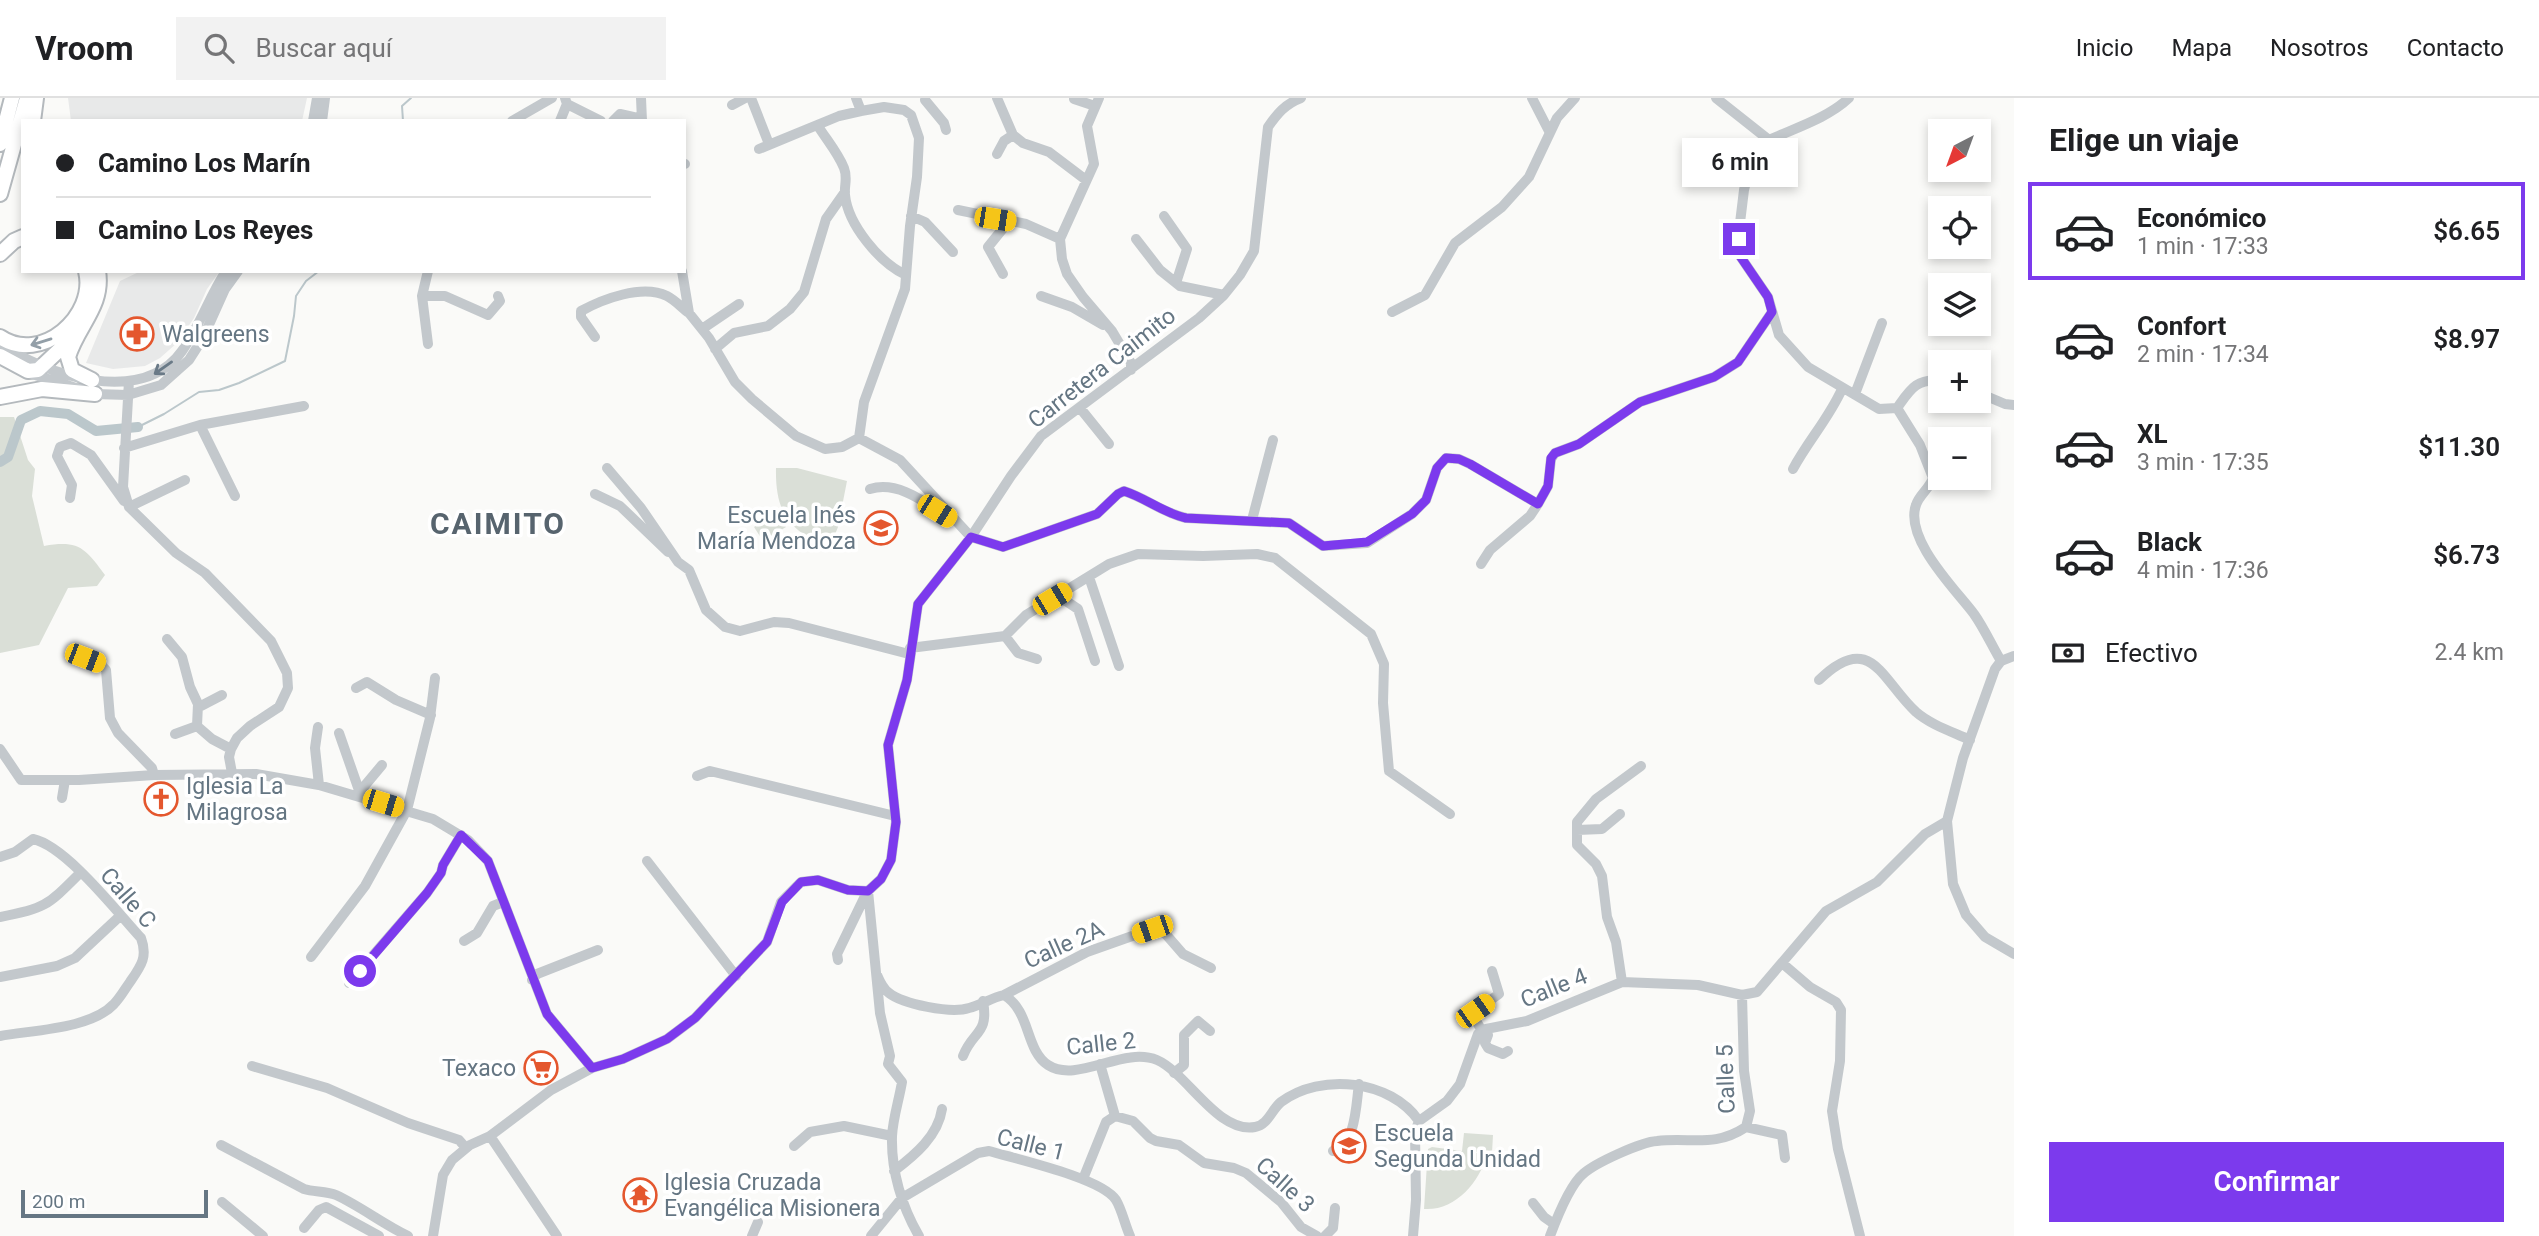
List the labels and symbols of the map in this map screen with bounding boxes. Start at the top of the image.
north arrow [1928,119,1992,182]
callout: 6 min [1681,138,1797,186]
car [973,205,1018,233]
route end [1723,223,1755,255]
street label: Carretera Caimito [1023,302,1181,434]
pharmacy icon: Walgreens [118,315,156,353]
place label: Walgreens [162,321,270,348]
one-way arrow [30,336,52,349]
one-way arrow [154,361,173,375]
car [914,491,961,531]
place label: Escuela Inés María Mendoza [697,502,856,555]
district label: CAIMITO [430,506,566,541]
school or university icon: Escuela Inés María Mendoza [862,509,900,547]
car [1029,579,1076,619]
car [62,641,109,675]
place label: Iglesia La Milagrosa [186,773,288,826]
church icon: Iglesia La Milagrosa [142,780,180,818]
car [360,787,407,819]
street label: Calle C [94,862,162,934]
car [1129,912,1176,946]
street label: Calle 2A [1020,915,1108,975]
route start [344,955,376,987]
street label: Calle 4 [1517,962,1591,1014]
car [1452,990,1499,1032]
street label: Calle 2 [1065,1027,1137,1061]
street label: Calle 5 [1711,1044,1741,1114]
supermarket icon: Texaco [522,1049,560,1087]
place label: Texaco [442,1055,516,1082]
place label: Escuela Segunda Unidad [1374,1120,1541,1173]
street label: Calle 1 [994,1123,1068,1167]
school or university icon: Escuela Segunda Unidad [1330,1127,1368,1165]
street label: Calle 3 [1250,1152,1320,1218]
place label: Iglesia Cruzada Evangélica Misionera [664,1169,881,1222]
temple icon: Iglesia Cruzada Evangélica Misionera [621,1176,659,1214]
scale bar [21,1187,208,1219]

